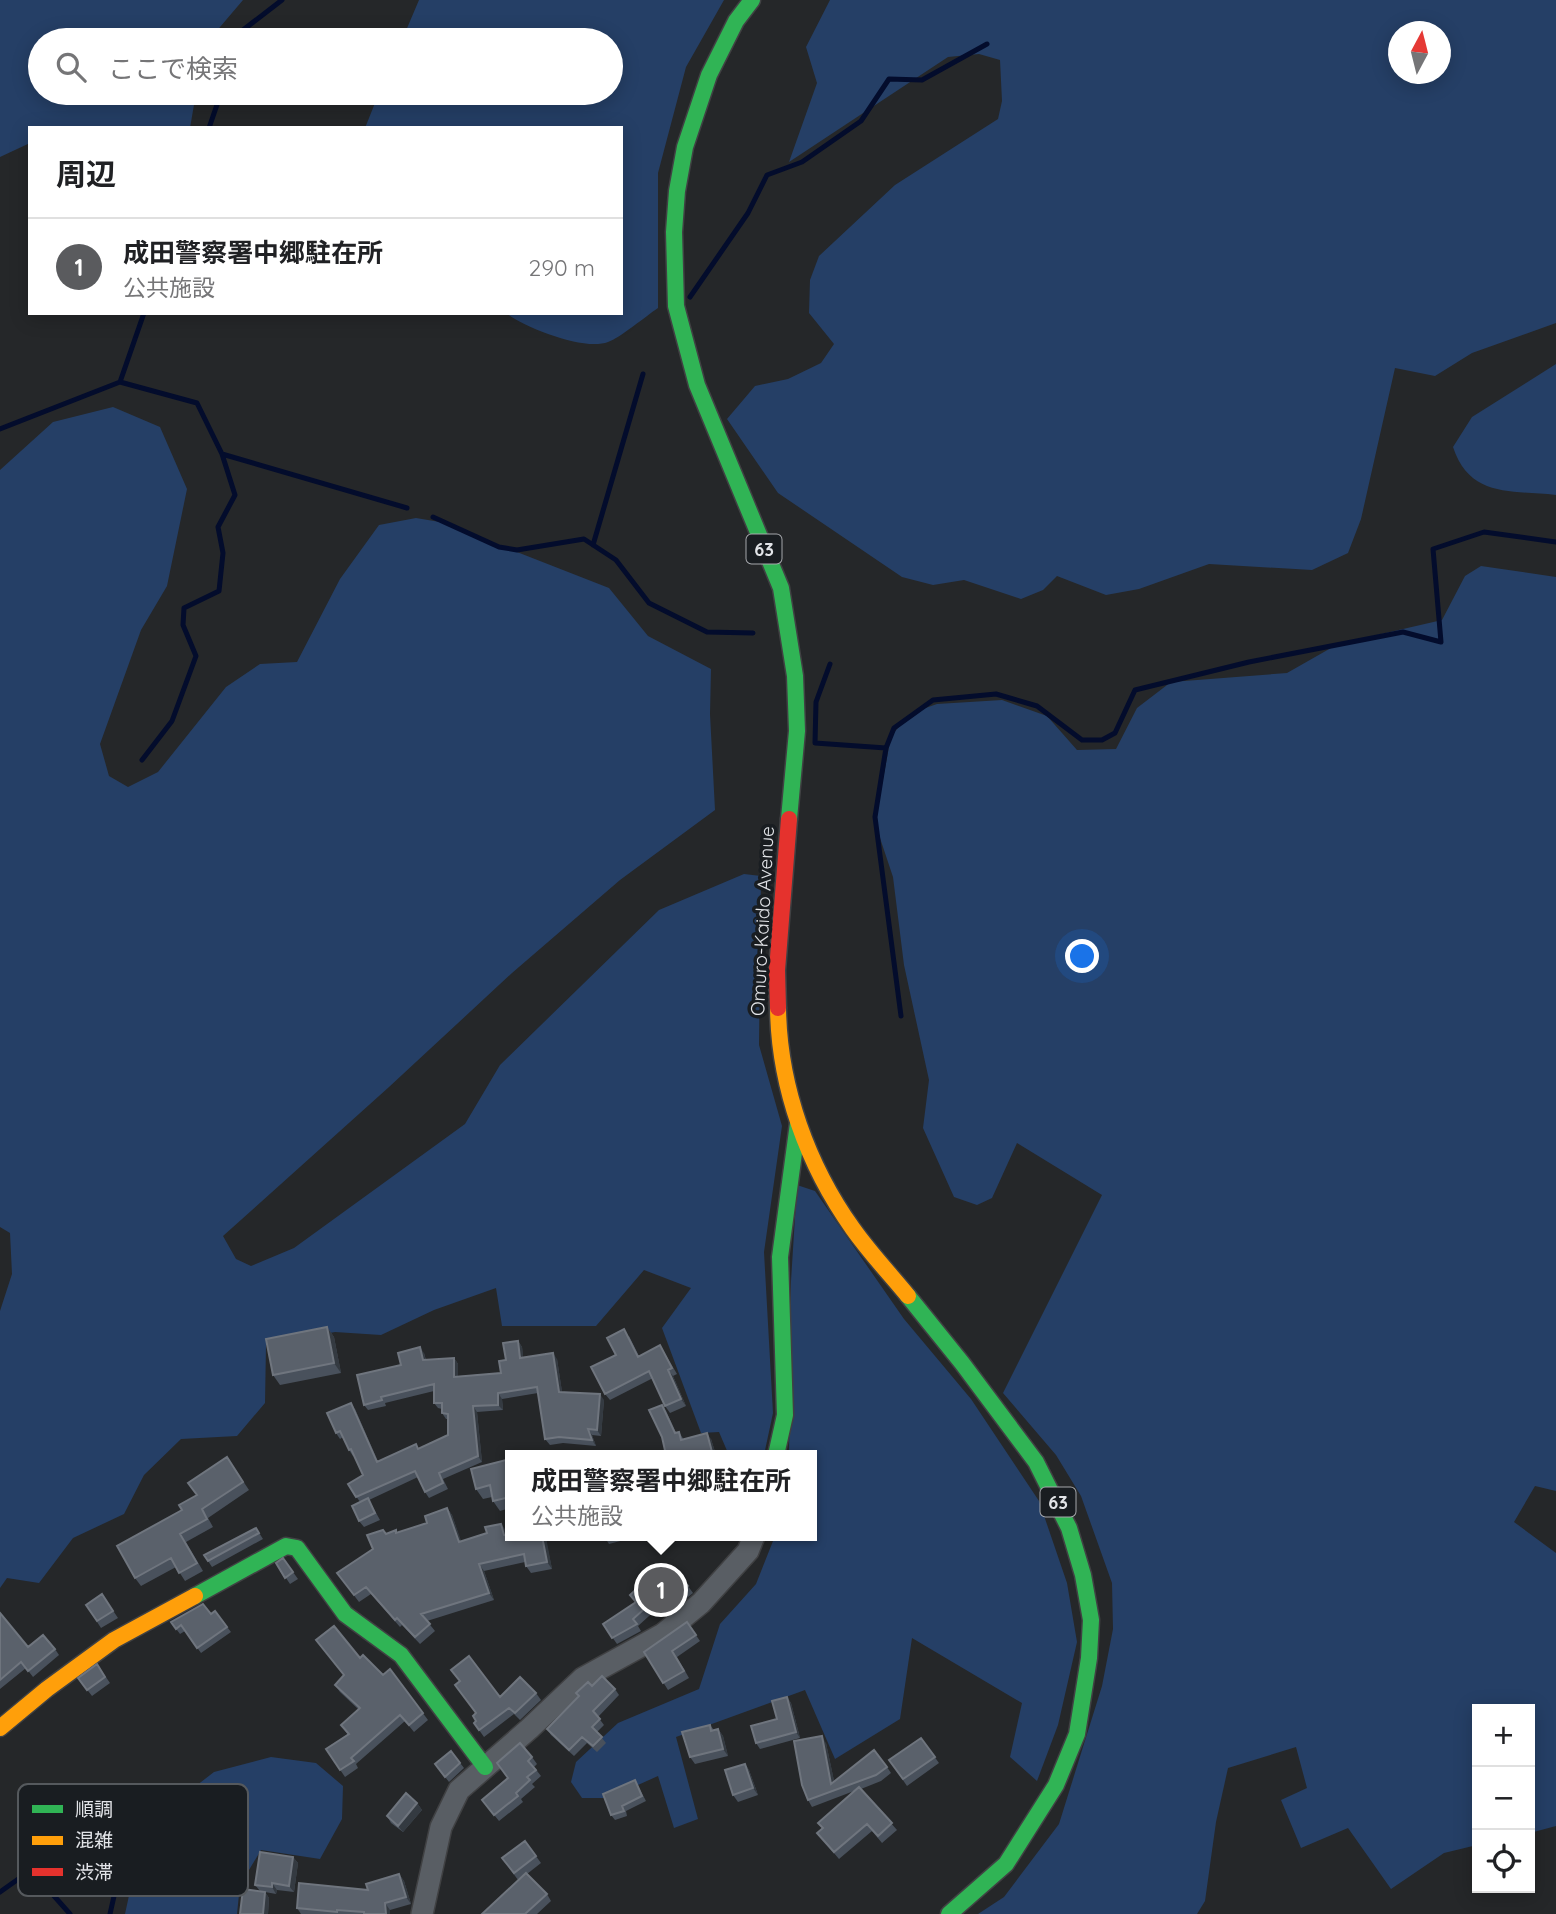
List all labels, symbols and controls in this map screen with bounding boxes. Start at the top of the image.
north arrow [1388,21,1451,84]
search box [28,28,623,105]
icon: search [52,48,90,86]
text: ここで検索 [108,52,238,85]
text: 周辺 [56,155,116,193]
text: 成田警察署中郷駐在所 [123,236,383,269]
text: 1 [75,253,83,282]
text: 290 m [528,253,595,282]
text: 公共施設 [123,273,215,302]
road number: 63 [746,534,782,564]
street label: Omuro-Kaido Avenue [745,825,779,1017]
your location [1065,939,1099,973]
popup [505,1450,817,1541]
text: 成田警察署中郷駐在所 [531,1464,791,1497]
road number: 63 [1040,1488,1076,1517]
text: 公共施設 [531,1501,623,1530]
pin: 1 [638,1564,684,1616]
map controls [1472,1704,1535,1893]
button: + [1472,1704,1535,1767]
button: − [1472,1767,1535,1830]
legend [18,1784,248,1896]
text: 順調 [75,1797,113,1821]
text: 混雑 [75,1828,113,1852]
button: locate [1472,1830,1535,1893]
text: 渋滞 [75,1860,113,1884]

